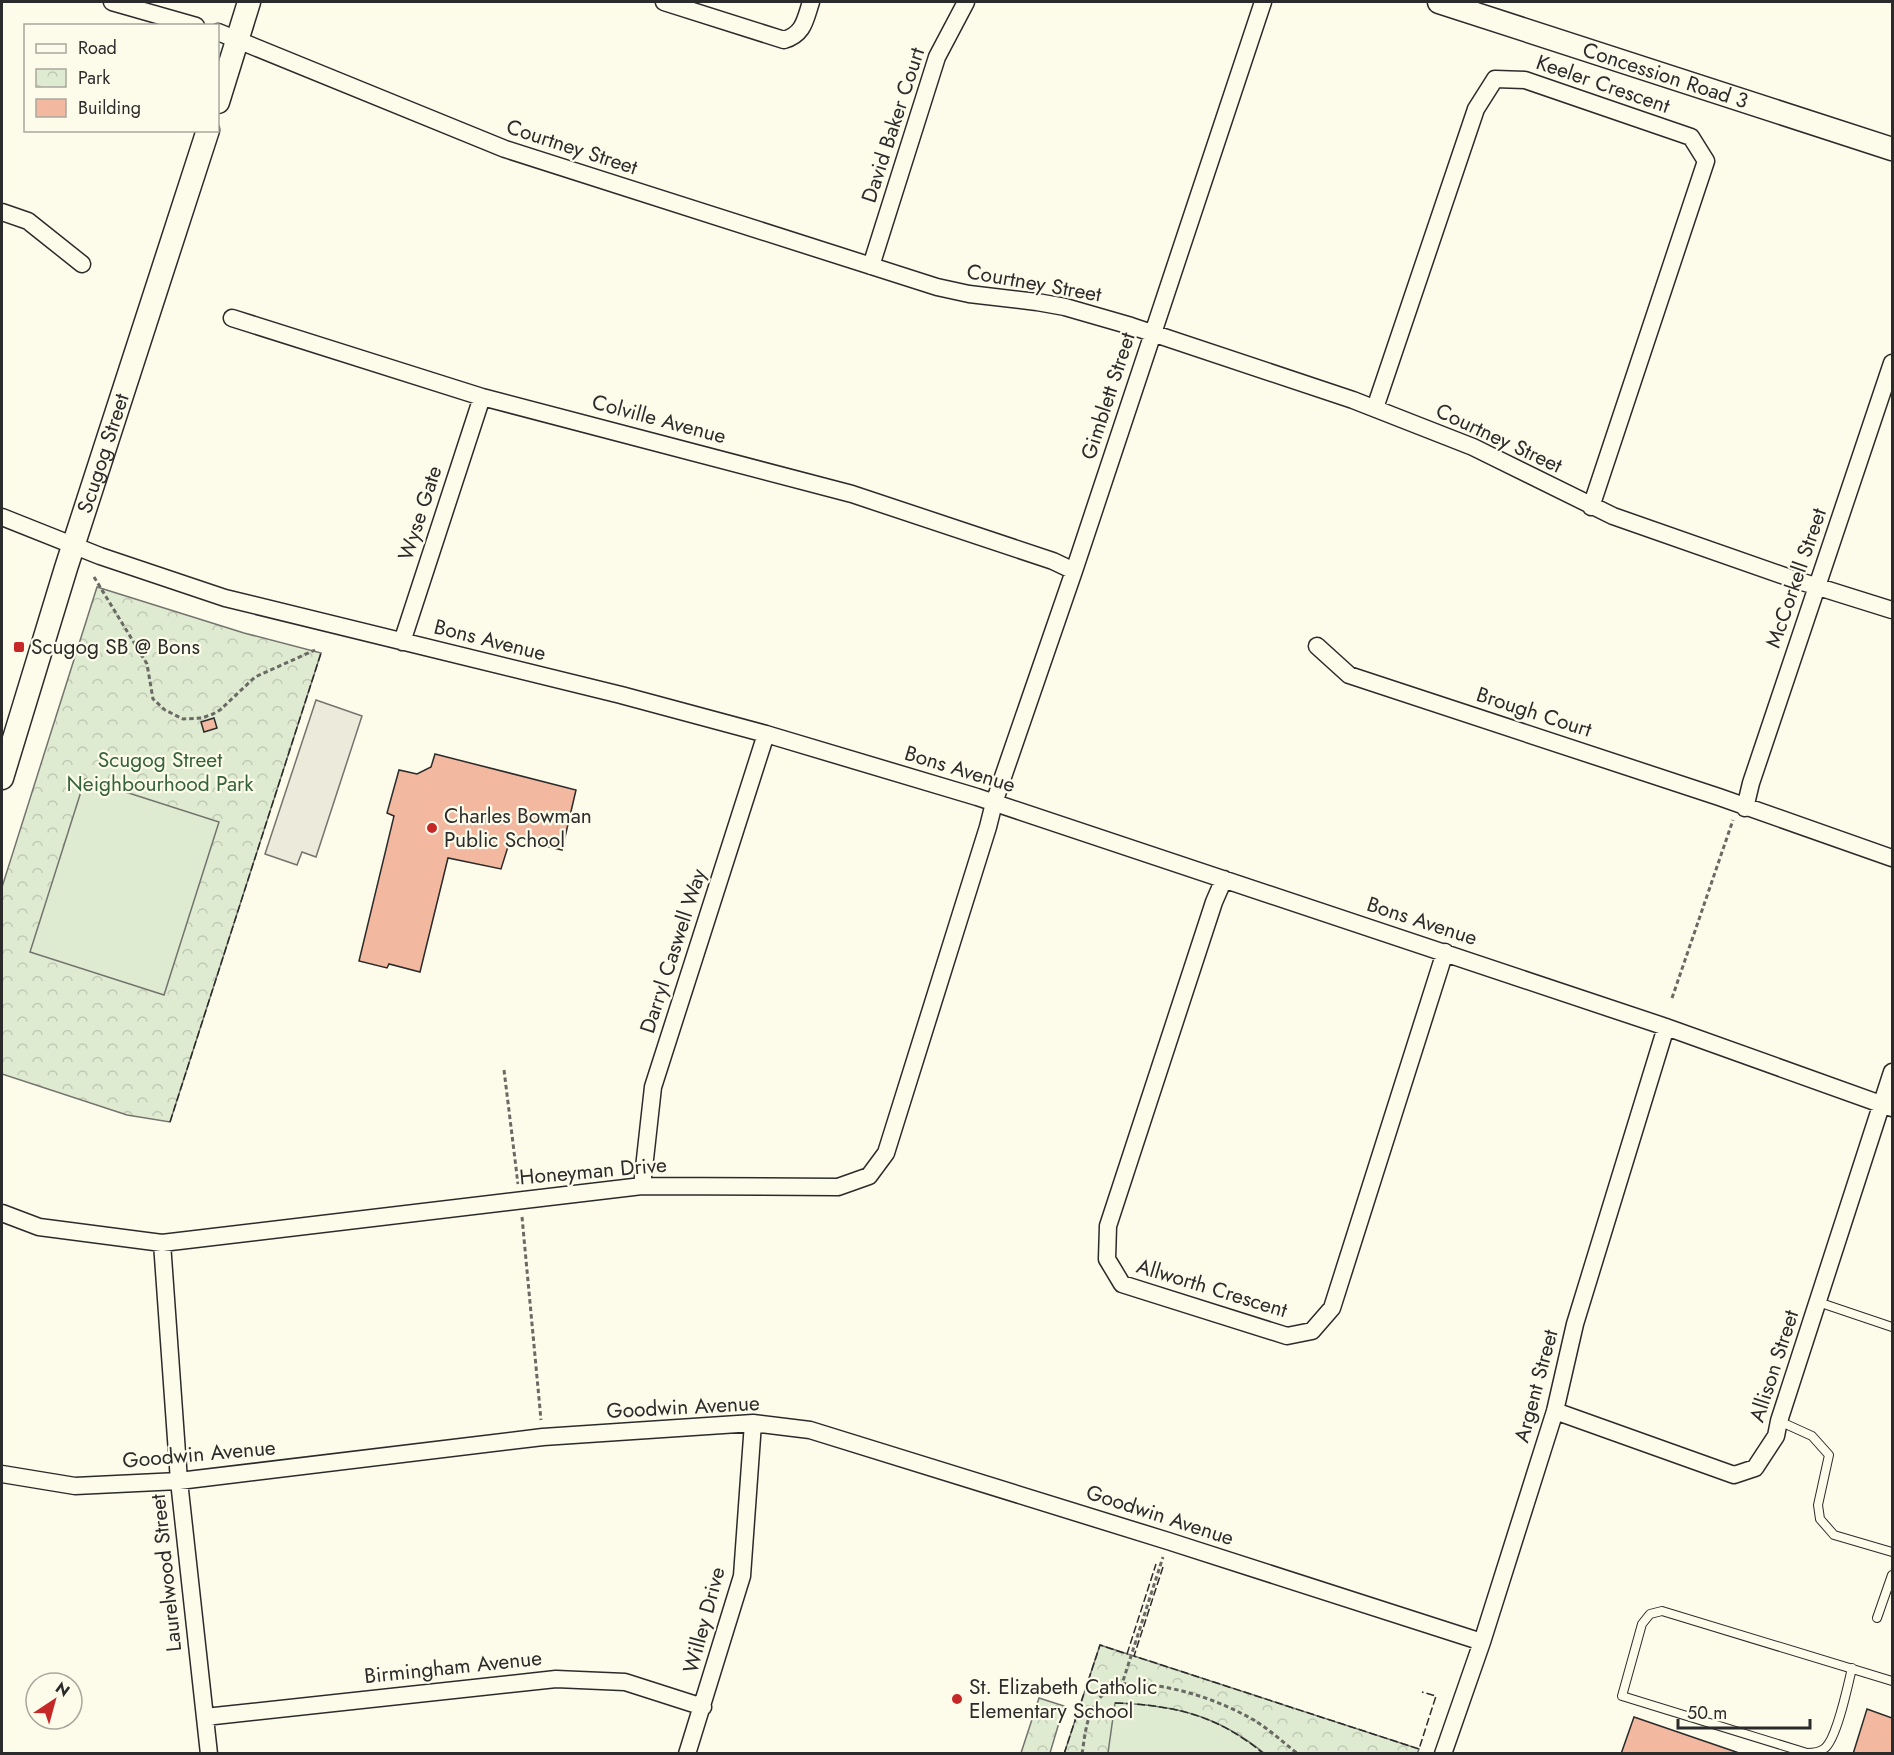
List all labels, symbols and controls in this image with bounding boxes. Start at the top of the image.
legend [24,24,219,132]
text: Road [78,35,117,61]
street label: Concession Road 3 [1579,35,1752,116]
street label: David Baker Court [854,44,932,206]
street label: Keeler Crescent [1532,47,1674,121]
text: Park [78,65,110,91]
text: Building [78,95,141,121]
street label: Courtney Street [503,112,641,182]
street label: Courtney Street [964,256,1104,310]
street label: Gimblett Street [1073,328,1143,464]
street label: Colville Avenue [589,387,729,451]
street label: Scugog Street [70,390,137,517]
street label: Courtney Street [1431,396,1567,480]
street label: Wyse Gate [391,462,449,564]
street label: McCorkell Street [1758,504,1834,652]
street label: Bons Avenue [431,612,549,668]
place label: Scugog SB @ Bons [31,632,200,662]
marker: Scugog SB @ Bons [12,640,26,654]
street label: Brough Court [1473,679,1595,745]
street label: Bons Avenue [901,738,1019,800]
park label: Scugog Street Neighbourhood Park [67,745,254,799]
place label: Charles Bowman Public School [444,801,592,855]
marker: Charles Bowman Public School [425,821,439,835]
street label: Darryl Caswell Way [632,864,714,1037]
street label: Bons Avenue [1363,889,1481,953]
street label: Honeyman Drive [518,1150,668,1192]
street label: Allworth Crescent [1133,1251,1291,1325]
street label: Allison Street [1742,1306,1806,1426]
street label: Argent Street [1506,1326,1566,1446]
street label: Goodwin Avenue [605,1388,761,1426]
street label: Goodwin Avenue [121,1432,277,1476]
street label: Goodwin Avenue [1082,1477,1238,1553]
street label: Laurelwood Street [143,1493,189,1653]
street label: Willey Drive [675,1563,733,1676]
street label: Birmingham Avenue [363,1643,543,1691]
north arrow [24,1671,84,1731]
place label: St. Elizabeth Catholic Elementary School [969,1672,1157,1726]
text: N [51,1676,74,1702]
marker: St. Elizabeth Catholic Elementary School [950,1692,964,1706]
scale bar [1678,1692,1810,1730]
text: 50 m [1687,1700,1727,1726]

